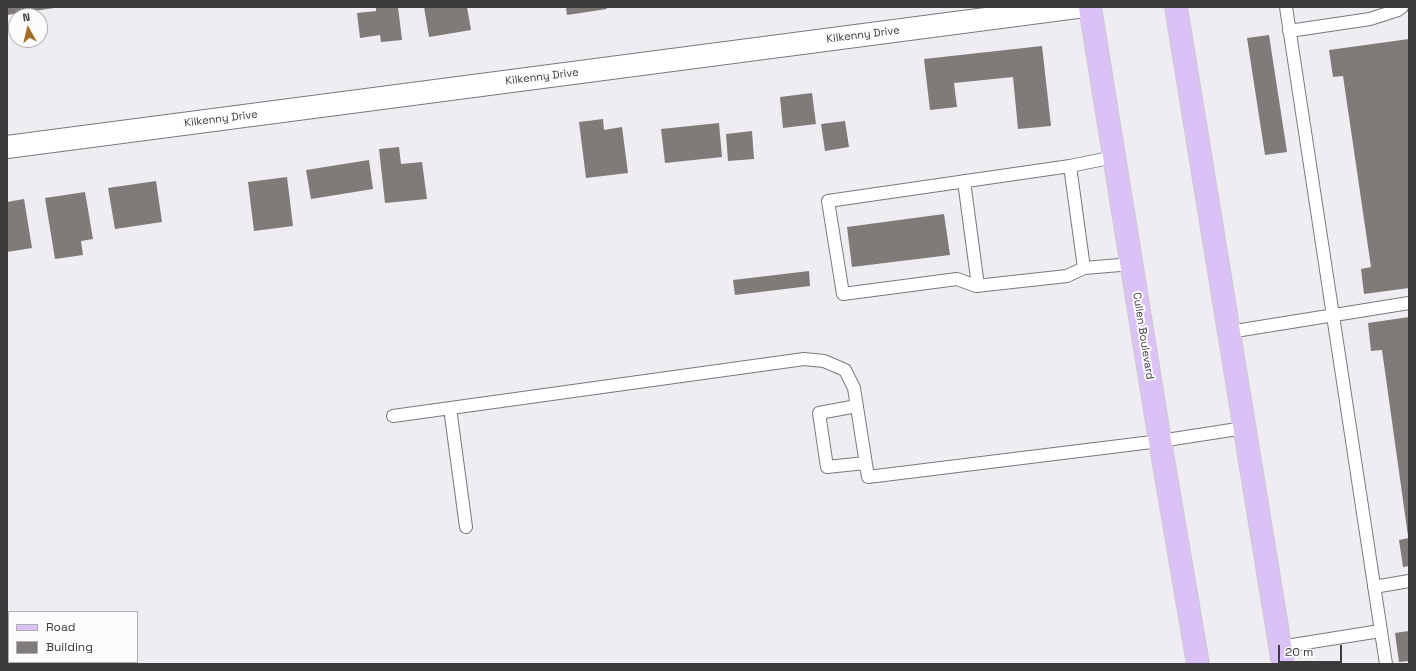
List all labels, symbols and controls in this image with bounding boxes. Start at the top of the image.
north arrow [8,8,48,48]
text: N [22,10,31,25]
street label: Kilkenny Drive [826,24,900,46]
street label: Kilkenny Drive [505,66,579,88]
street label: Kilkenny Drive [184,108,258,130]
street label: Cullen Boulevard [1130,291,1156,381]
legend [8,611,138,663]
text: Road [46,619,75,635]
scale bar [1280,637,1344,663]
text: Building [46,639,93,655]
text: 20 m [1285,644,1313,660]

